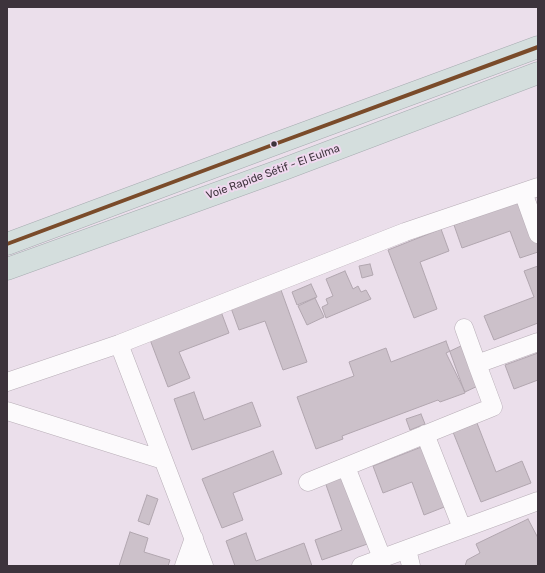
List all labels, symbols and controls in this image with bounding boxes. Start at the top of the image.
unlabelled marker [269,139,279,149]
street label: Voie Rapide Sétif - El Eulma [204,142,342,202]

